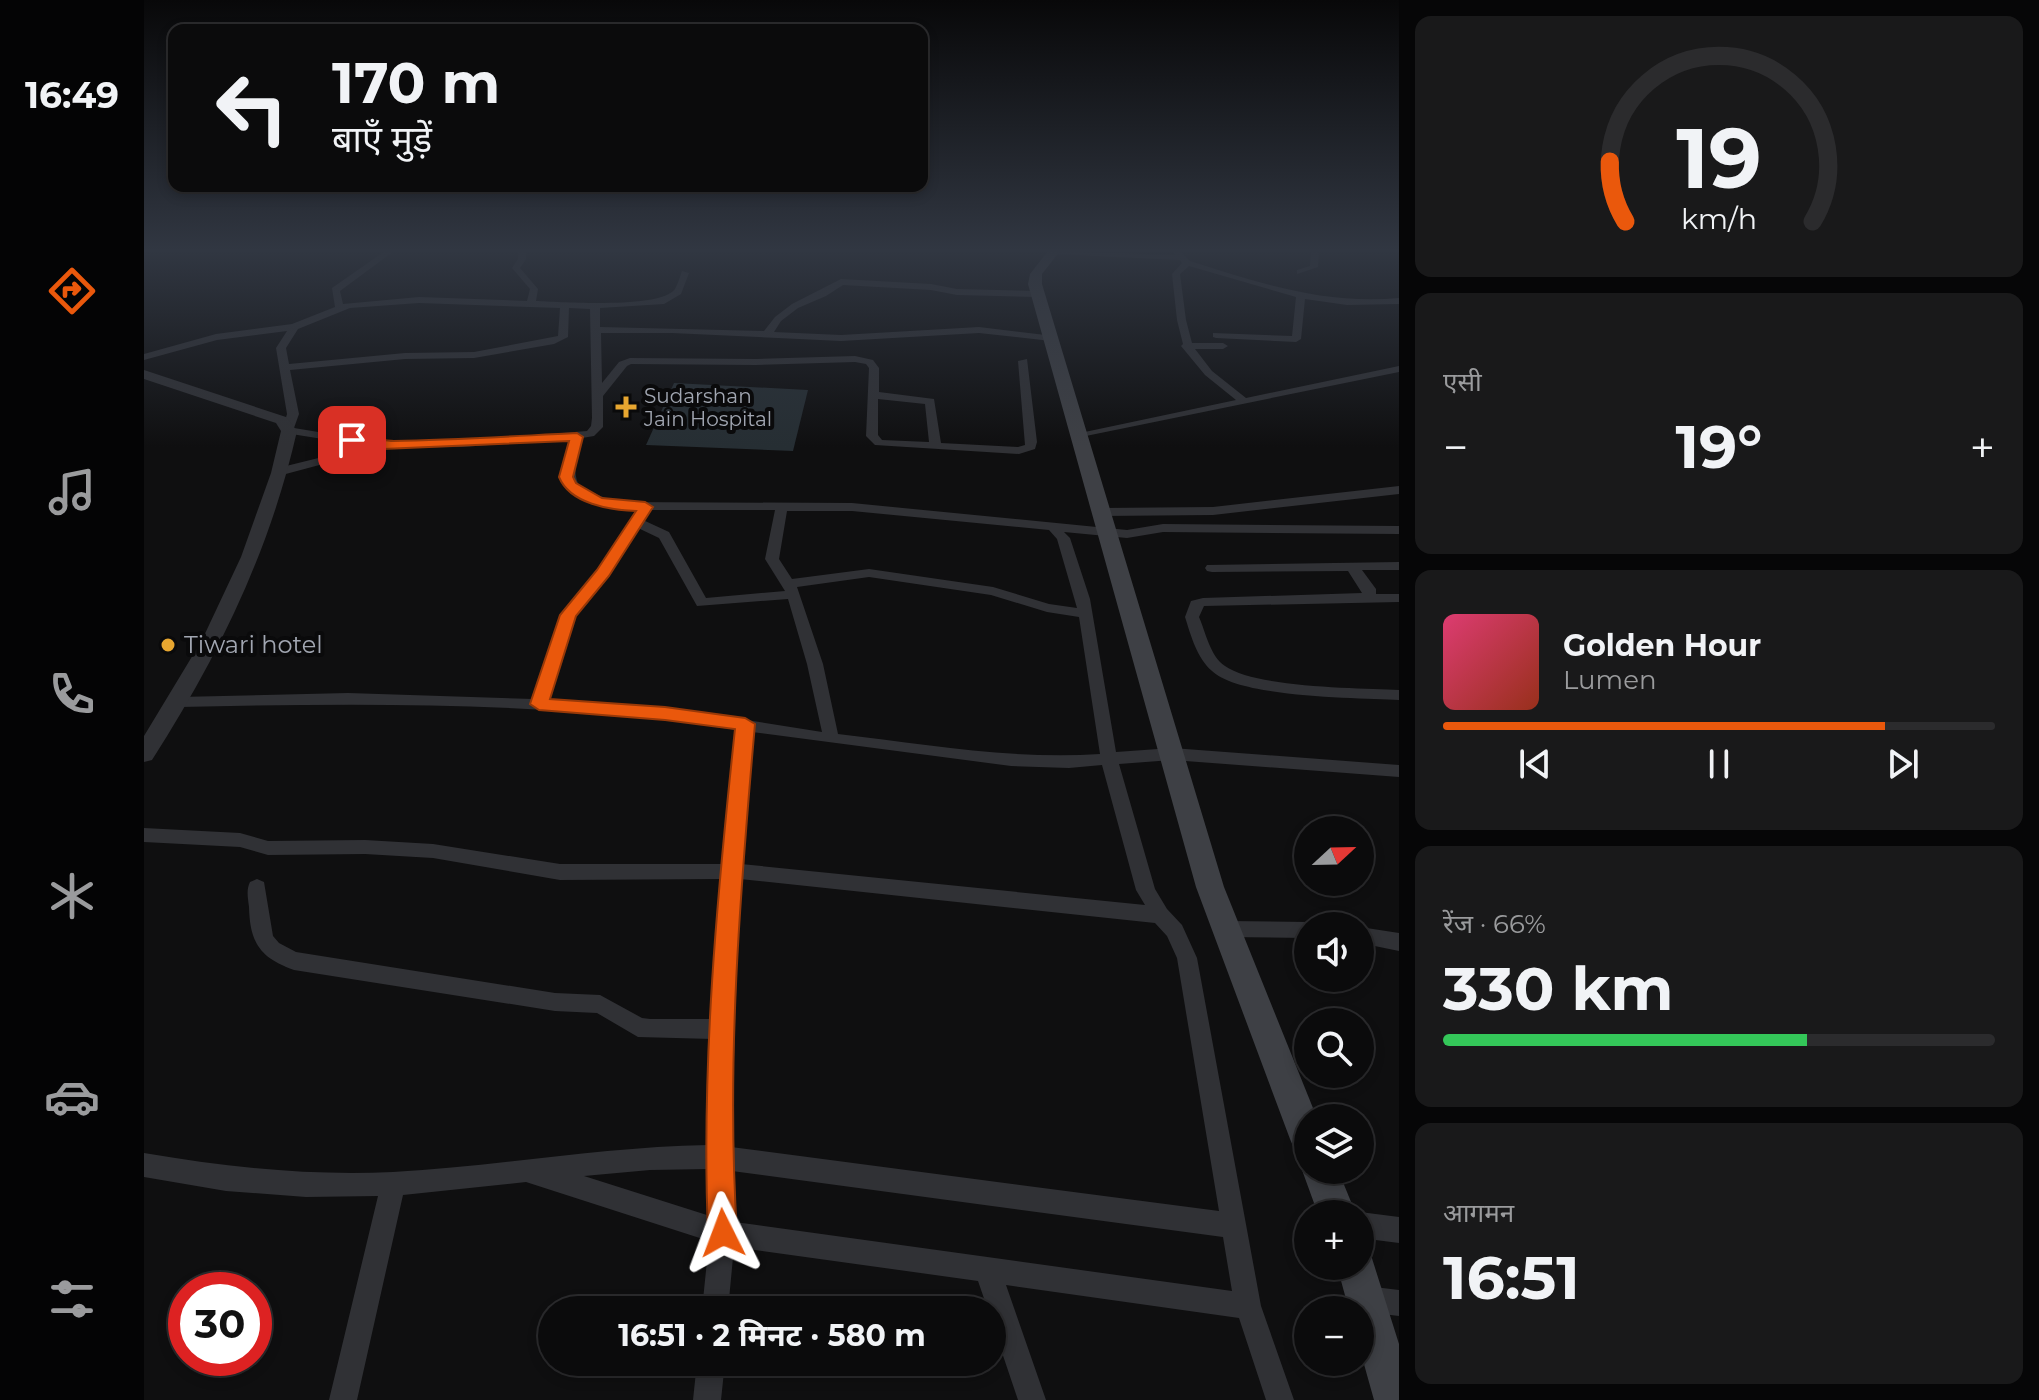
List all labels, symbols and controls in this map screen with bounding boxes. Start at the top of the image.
text: 170 m [332,49,500,117]
icon: left [200,56,304,160]
text: 16:49 [25,73,119,117]
text: 19 [1676,107,1762,209]
text: बाएँ मुड़ें [332,117,432,161]
text: km/h [1681,202,1757,237]
icon: directions [44,263,100,319]
text: एसी [1443,366,1482,398]
place label: Sudarshan Jain Hospital [643,384,772,431]
marker: Sudarshan Jain Hospital [615,396,637,418]
pin [318,406,386,474]
text: 19° [1676,410,1762,483]
icon: arrive [330,418,374,462]
text: − [1443,420,1468,474]
text: + [1970,420,1995,474]
icon: music [44,464,100,520]
text: Golden Hour [1563,627,1761,664]
place label: Tiwari hotel [184,630,323,659]
marker: Tiwari hotel [159,636,177,654]
text: Lumen [1563,664,1656,696]
icon: phone [44,666,100,722]
icon: previous [1513,742,1557,786]
icon: pause [1697,742,1741,786]
icon: next [1881,742,1925,786]
north arrow [1294,816,1374,896]
map controls [1294,816,1374,1376]
icon: climate [44,868,100,924]
text: रेंज · 66% [1443,908,1546,940]
button: sound [1294,912,1374,992]
text: 330 km [1443,952,1673,1025]
button: search [1294,1008,1374,1088]
icon: car [44,1069,100,1125]
button: layers [1294,1104,1374,1184]
position arrow [681,1191,765,1275]
text: आगमन [1443,1197,1514,1229]
button: + [1294,1200,1374,1280]
text: 16:51 [1443,1241,1580,1314]
icon: filters [44,1271,100,1327]
speed limit sign: 30 [168,1272,272,1376]
button: − [1294,1296,1374,1376]
text: 16:51 · 2 मिनट · 580 m [618,1317,926,1354]

